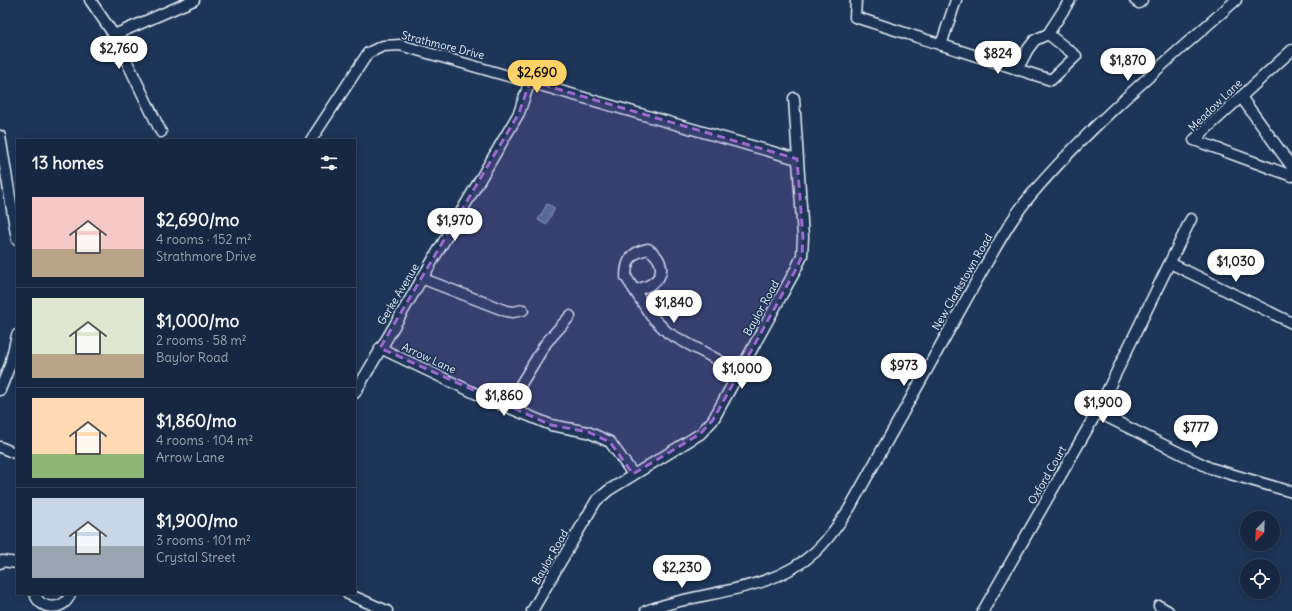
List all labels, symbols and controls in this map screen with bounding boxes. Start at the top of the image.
street label: Strathmore Drive [400,28,486,62]
pin: $2,760 [86,36,152,70]
text: $2,760 [99,40,139,57]
pin: $824 [974,41,1022,75]
text: $824 [983,45,1013,62]
pin: $1,870 [1095,48,1161,82]
text: $1,870 [1109,52,1147,69]
pin: $2,690 [504,60,570,94]
text: $2,690 [517,64,557,81]
street label: Meadow Lane [1185,76,1245,134]
text: 13 homes [32,152,104,174]
icon: filters [318,152,340,174]
pin: $1,970 [422,208,488,242]
text: $2,690/mo [156,209,239,231]
text: $1,970 [436,212,474,229]
icon: home [64,213,112,261]
text: 4 rooms · 152 m² [156,231,252,248]
street label: New Clarkstown Road [929,231,996,333]
text: Strathmore Drive [156,248,256,265]
pin: $1,030 [1203,249,1269,283]
text: $1,030 [1216,253,1256,270]
street label: Gerke Avenue [374,261,422,327]
street label: Baylor Road [740,277,782,338]
pin: $1,840 [641,290,707,324]
text: $1,840 [655,294,693,311]
text: $1,000/mo [156,310,239,332]
icon: home [64,314,112,362]
text: 2 rooms · 58 m² [156,332,247,349]
street label: Arrow Lane [400,339,458,377]
text: Baylor Road [156,349,228,366]
pin: $973 [880,353,928,387]
pin: $1,000 [709,356,775,390]
text: $973 [890,357,918,374]
text: $1,000 [722,360,762,377]
pin: $1,860 [471,383,537,417]
text: $1,860 [485,387,523,404]
pin: $1,900 [1070,390,1136,424]
text: $1,900 [1083,394,1123,411]
text: $1,860/mo [156,410,236,432]
icon: home [64,414,112,462]
pin: $777 [1172,415,1220,449]
text: $777 [1183,419,1209,436]
text: 4 rooms · 104 m² [156,432,253,449]
street label: Oxford Court [1025,443,1069,507]
text: Arrow Lane [156,449,224,466]
text: $1,900/mo [156,510,238,532]
north arrow [1240,511,1280,551]
map controls [1240,511,1280,599]
icon: home [64,514,112,562]
street label: Baylor Road [529,527,572,587]
text: 3 rooms · 101 m² [156,532,251,549]
text: Crystal Street [156,549,236,566]
pin: $2,230 [649,555,715,589]
text: $2,230 [662,559,702,576]
button: locate [1240,559,1280,599]

